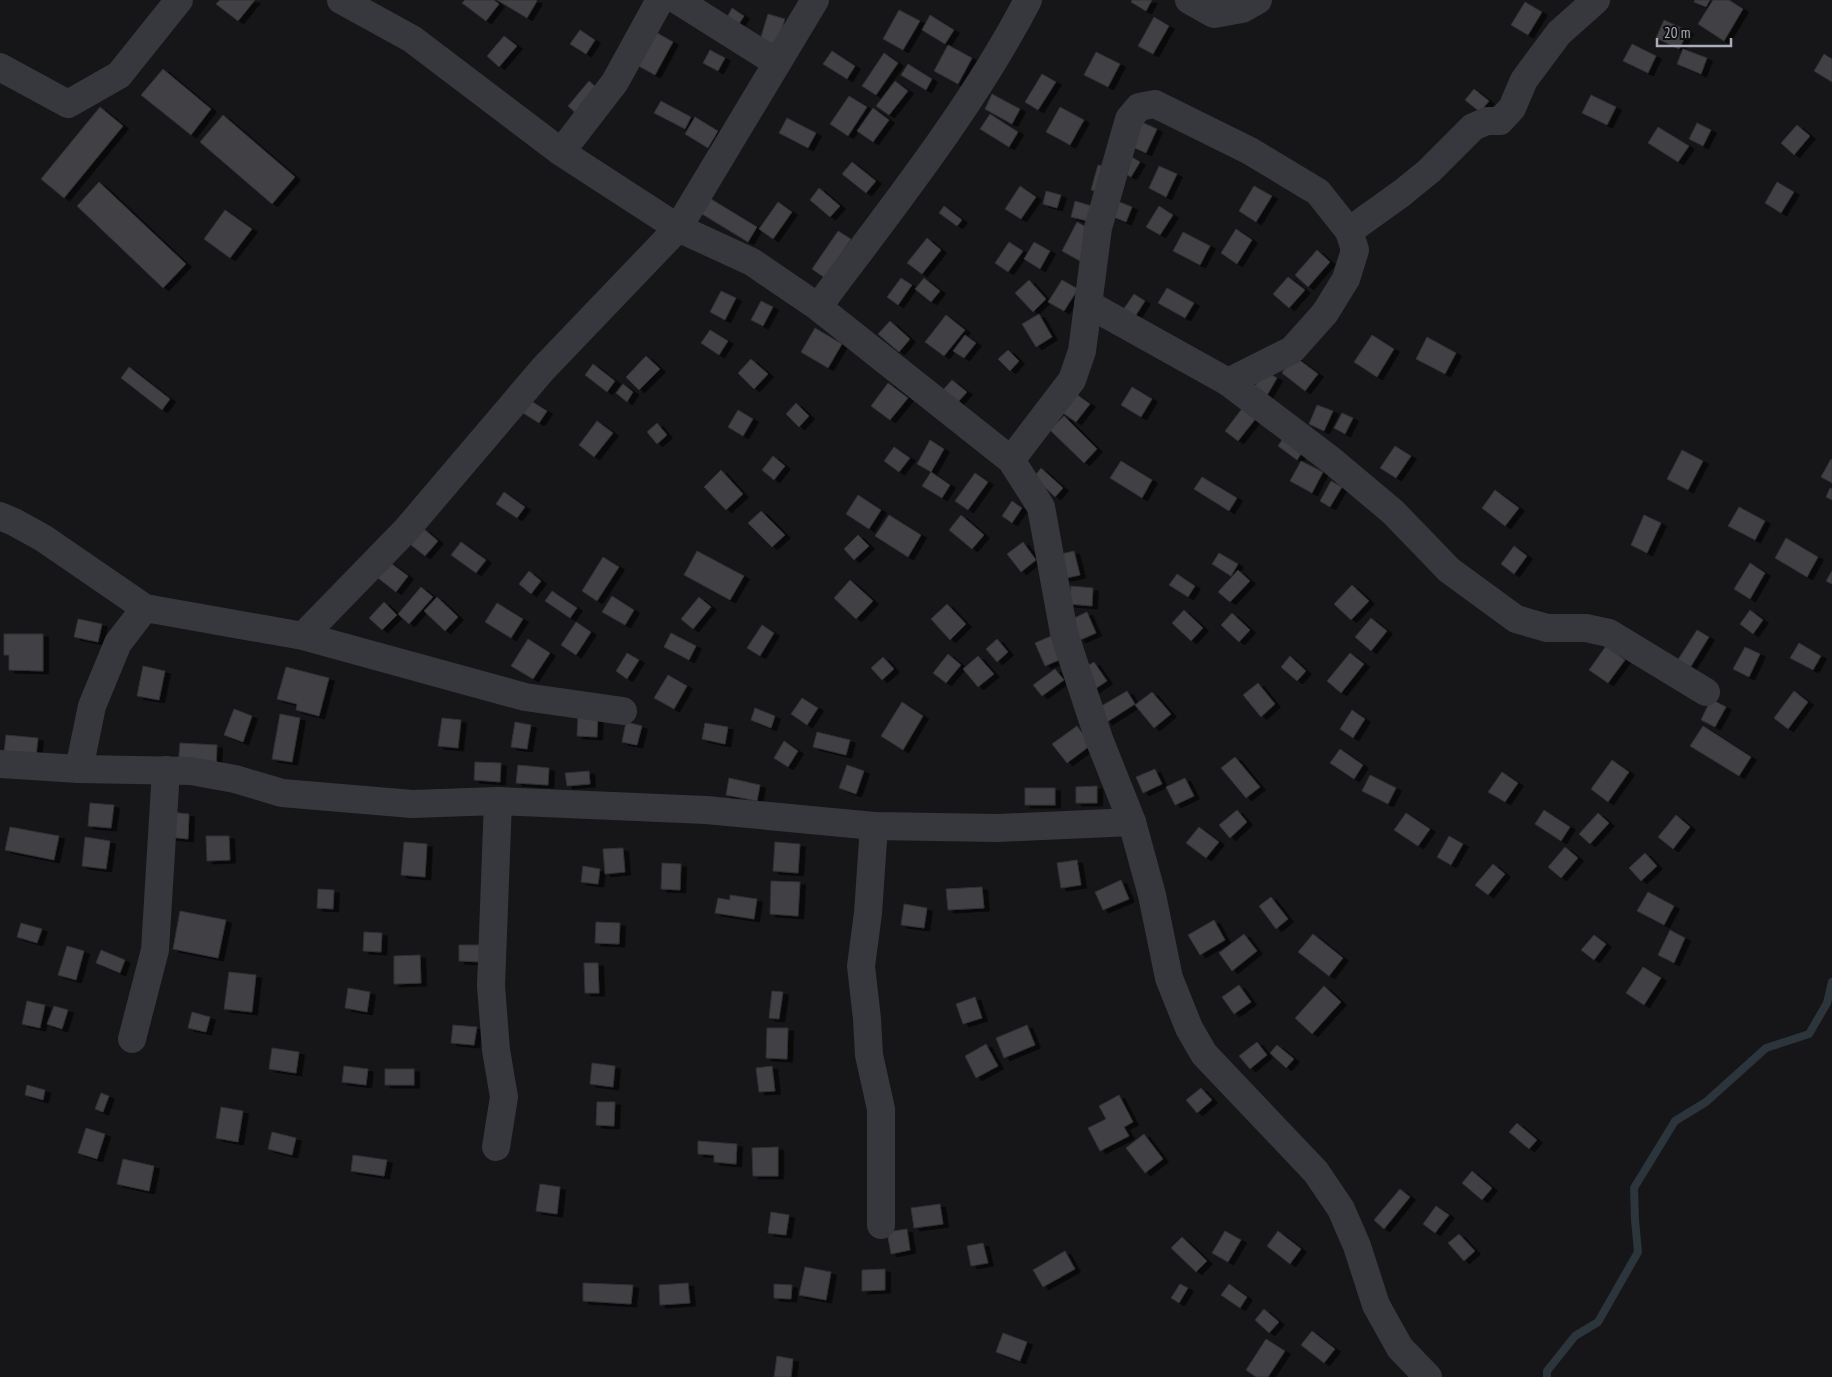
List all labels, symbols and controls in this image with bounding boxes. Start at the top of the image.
scale bar [1657,15,1731,47]
text: 20 m [1664,23,1690,42]

